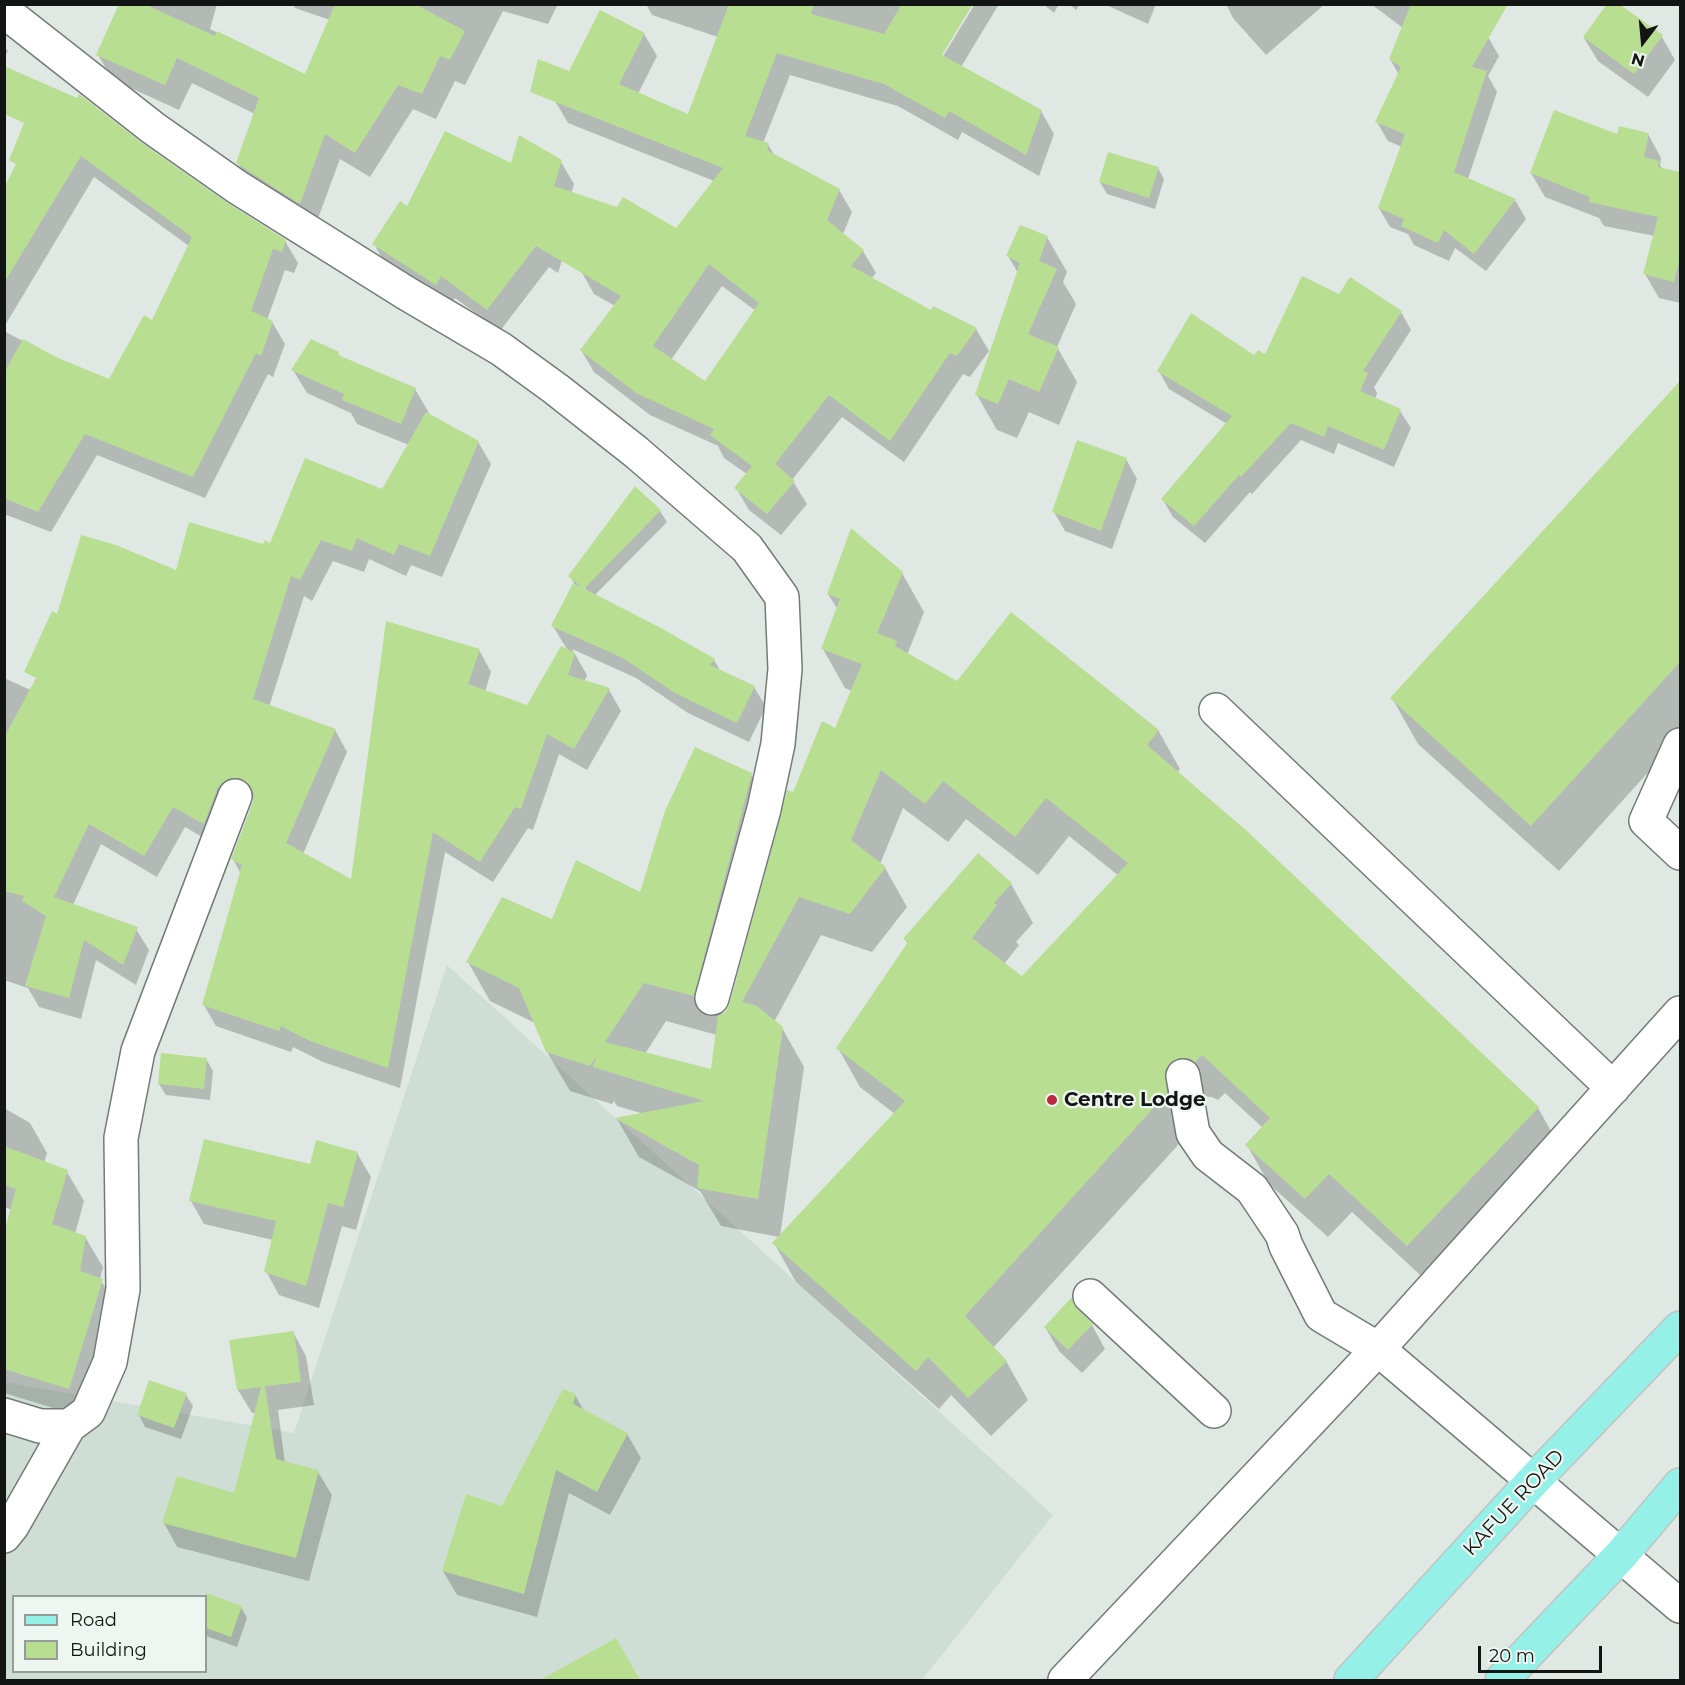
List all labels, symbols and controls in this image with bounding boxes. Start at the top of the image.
north arrow [1613,12,1673,72]
text: N [1629,49,1647,71]
place label: Centre Lodge [1064,1088,1206,1112]
marker: Centre Lodge [1045,1093,1059,1107]
street label: KAFUE ROAD [1458,1445,1570,1561]
legend [12,1595,207,1673]
text: Road [70,1609,117,1631]
scale bar [1481,1634,1606,1672]
text: Building [70,1639,147,1661]
text: 20 m [1489,1645,1535,1667]

